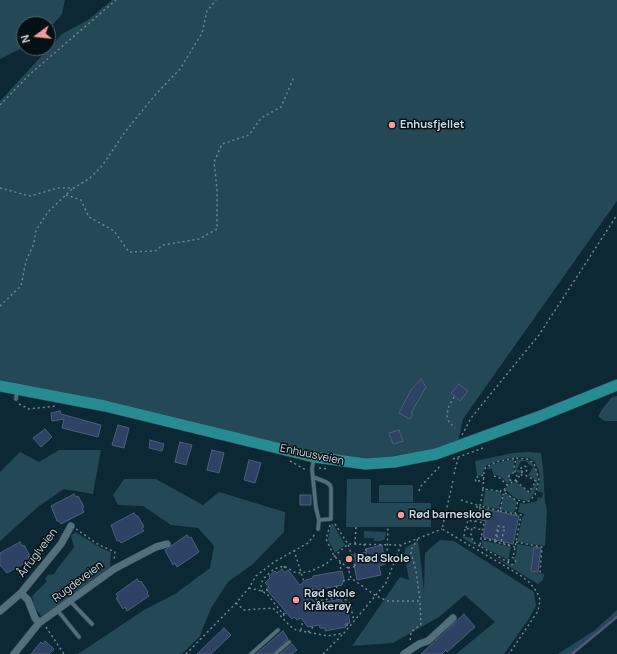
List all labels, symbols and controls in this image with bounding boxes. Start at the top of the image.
north arrow [16,16,56,56]
text: N [17,33,33,45]
place label: Enhusfjellet [400,118,465,132]
marker: Enhusfjellet [387,120,397,130]
street label: Enhuusveien [279,442,345,468]
place label: Rød barneskole [409,508,491,522]
marker: Rød barneskole [396,510,406,520]
street label: Årfuglveien [15,526,61,580]
place label: Rød Skole [357,552,410,566]
marker: Rød Skole [344,554,354,564]
street label: Rugdeveien [50,559,106,605]
place label: Rød skole Kråkerøy [304,587,355,613]
marker: Rød skole Kråkerøy [291,595,301,605]

